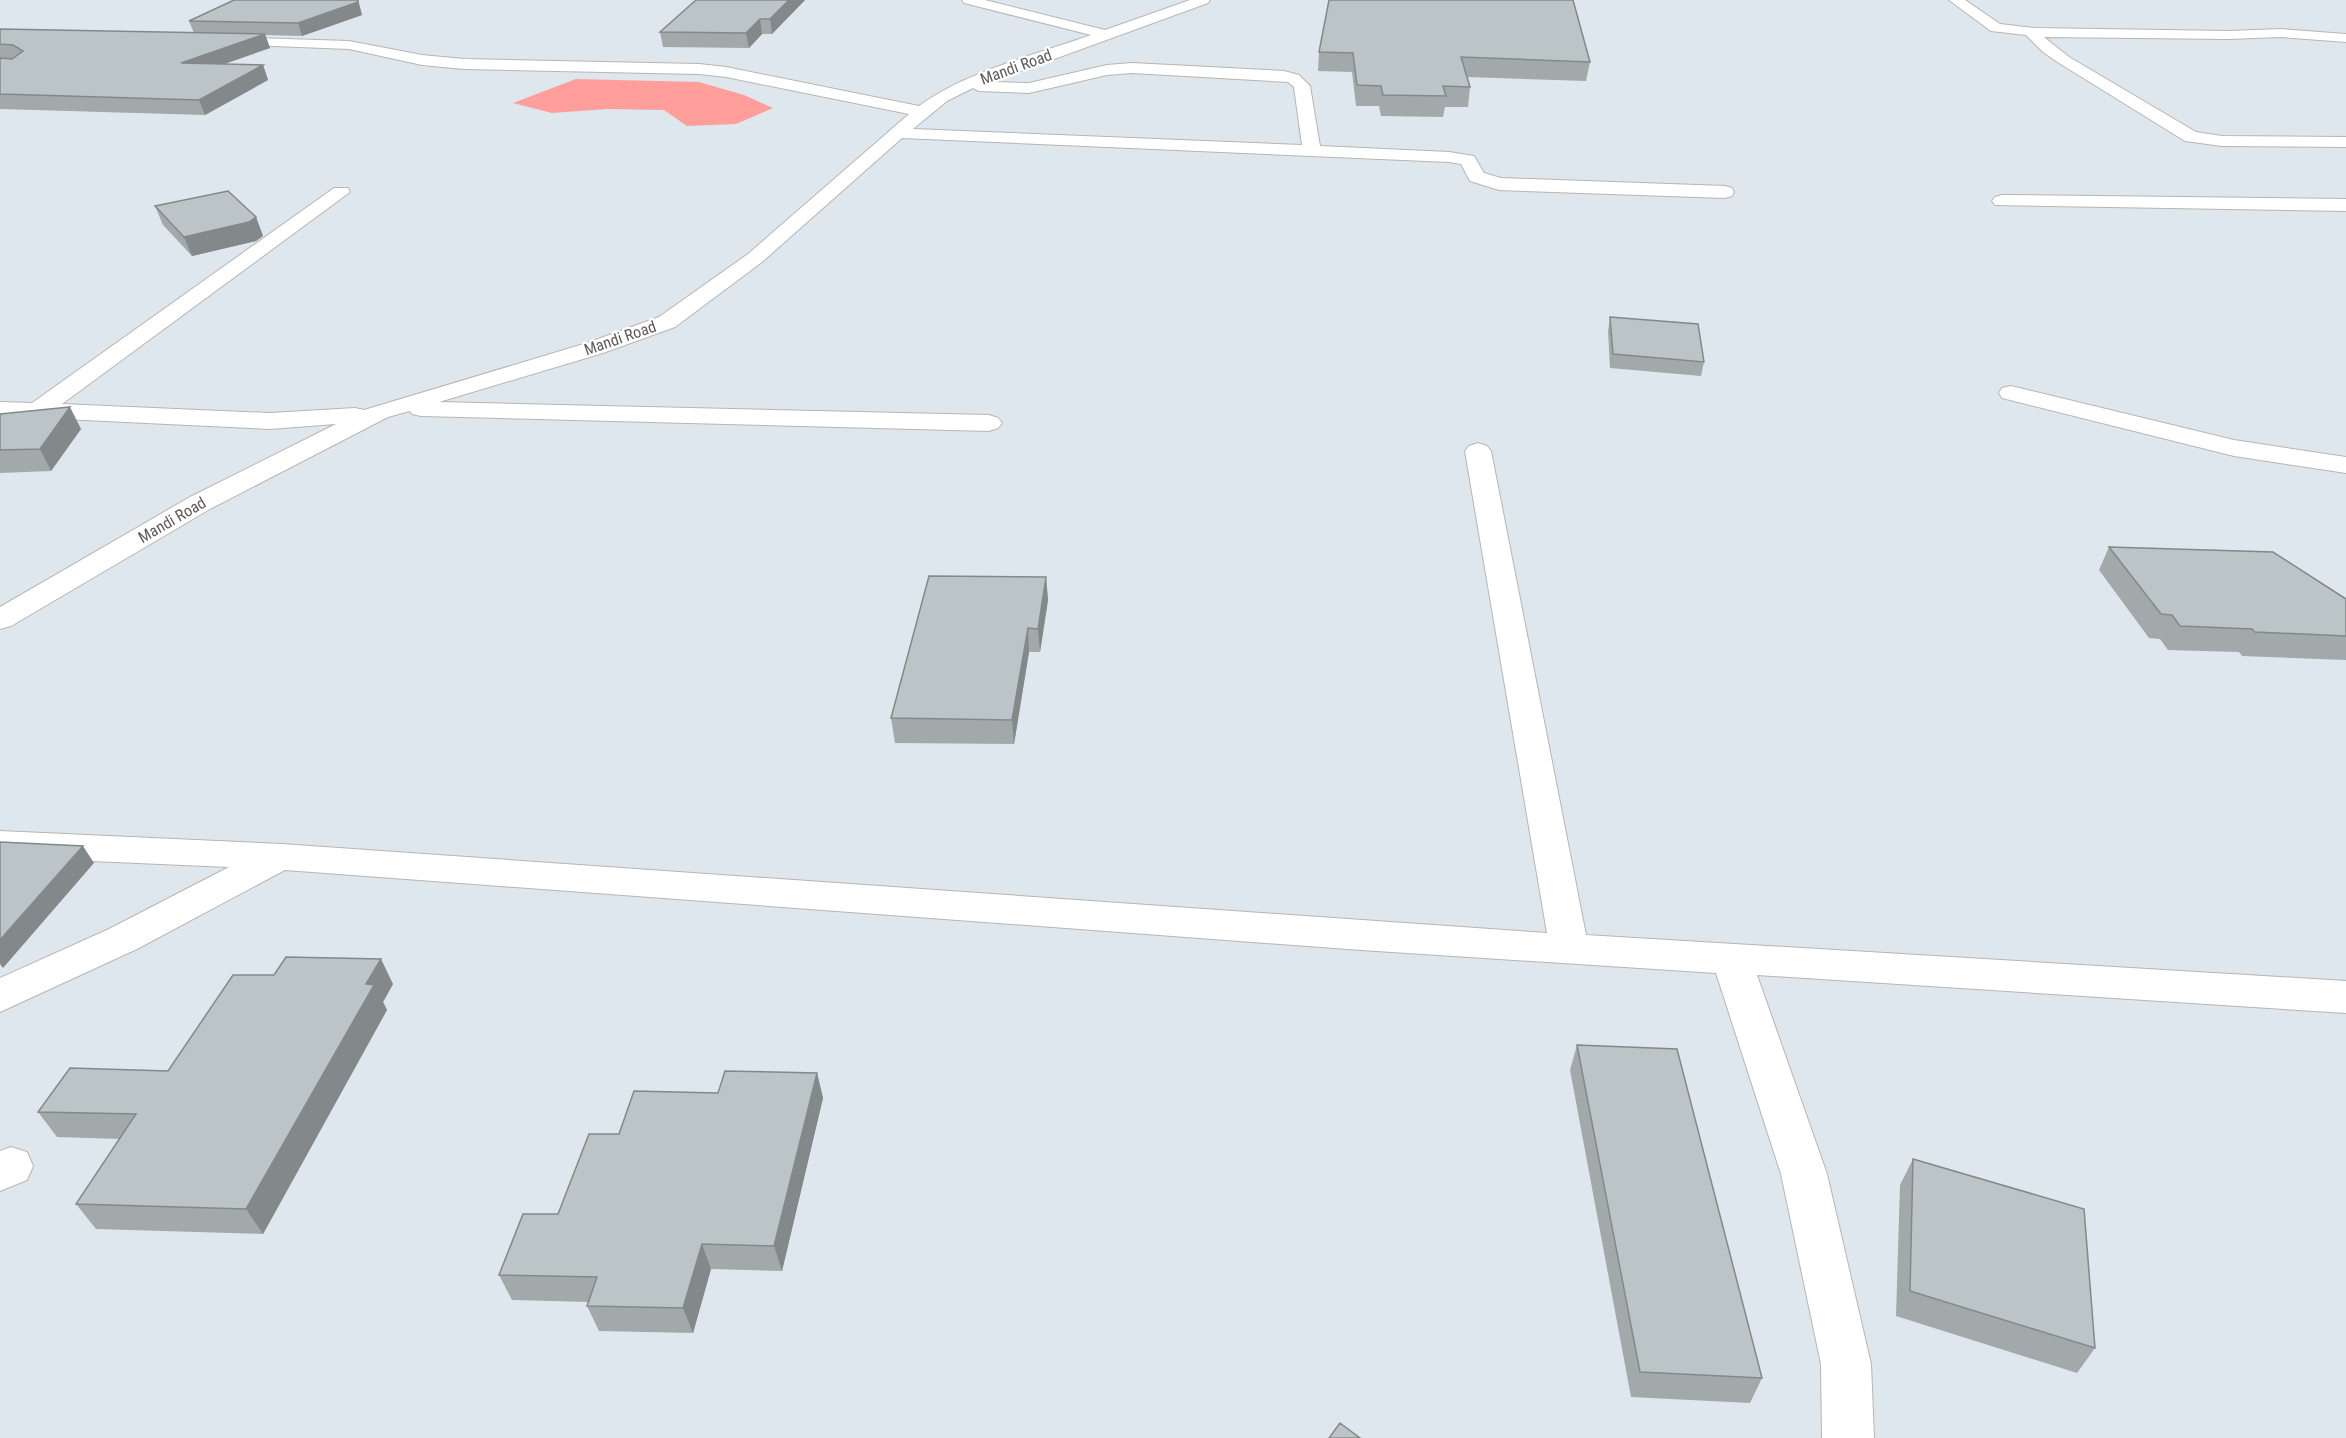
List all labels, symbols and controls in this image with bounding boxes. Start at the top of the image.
street label: Mandi Road [978,45,1054,89]
street label: Mandi Road [581,317,659,359]
street label: Mandi Road [135,493,209,547]

